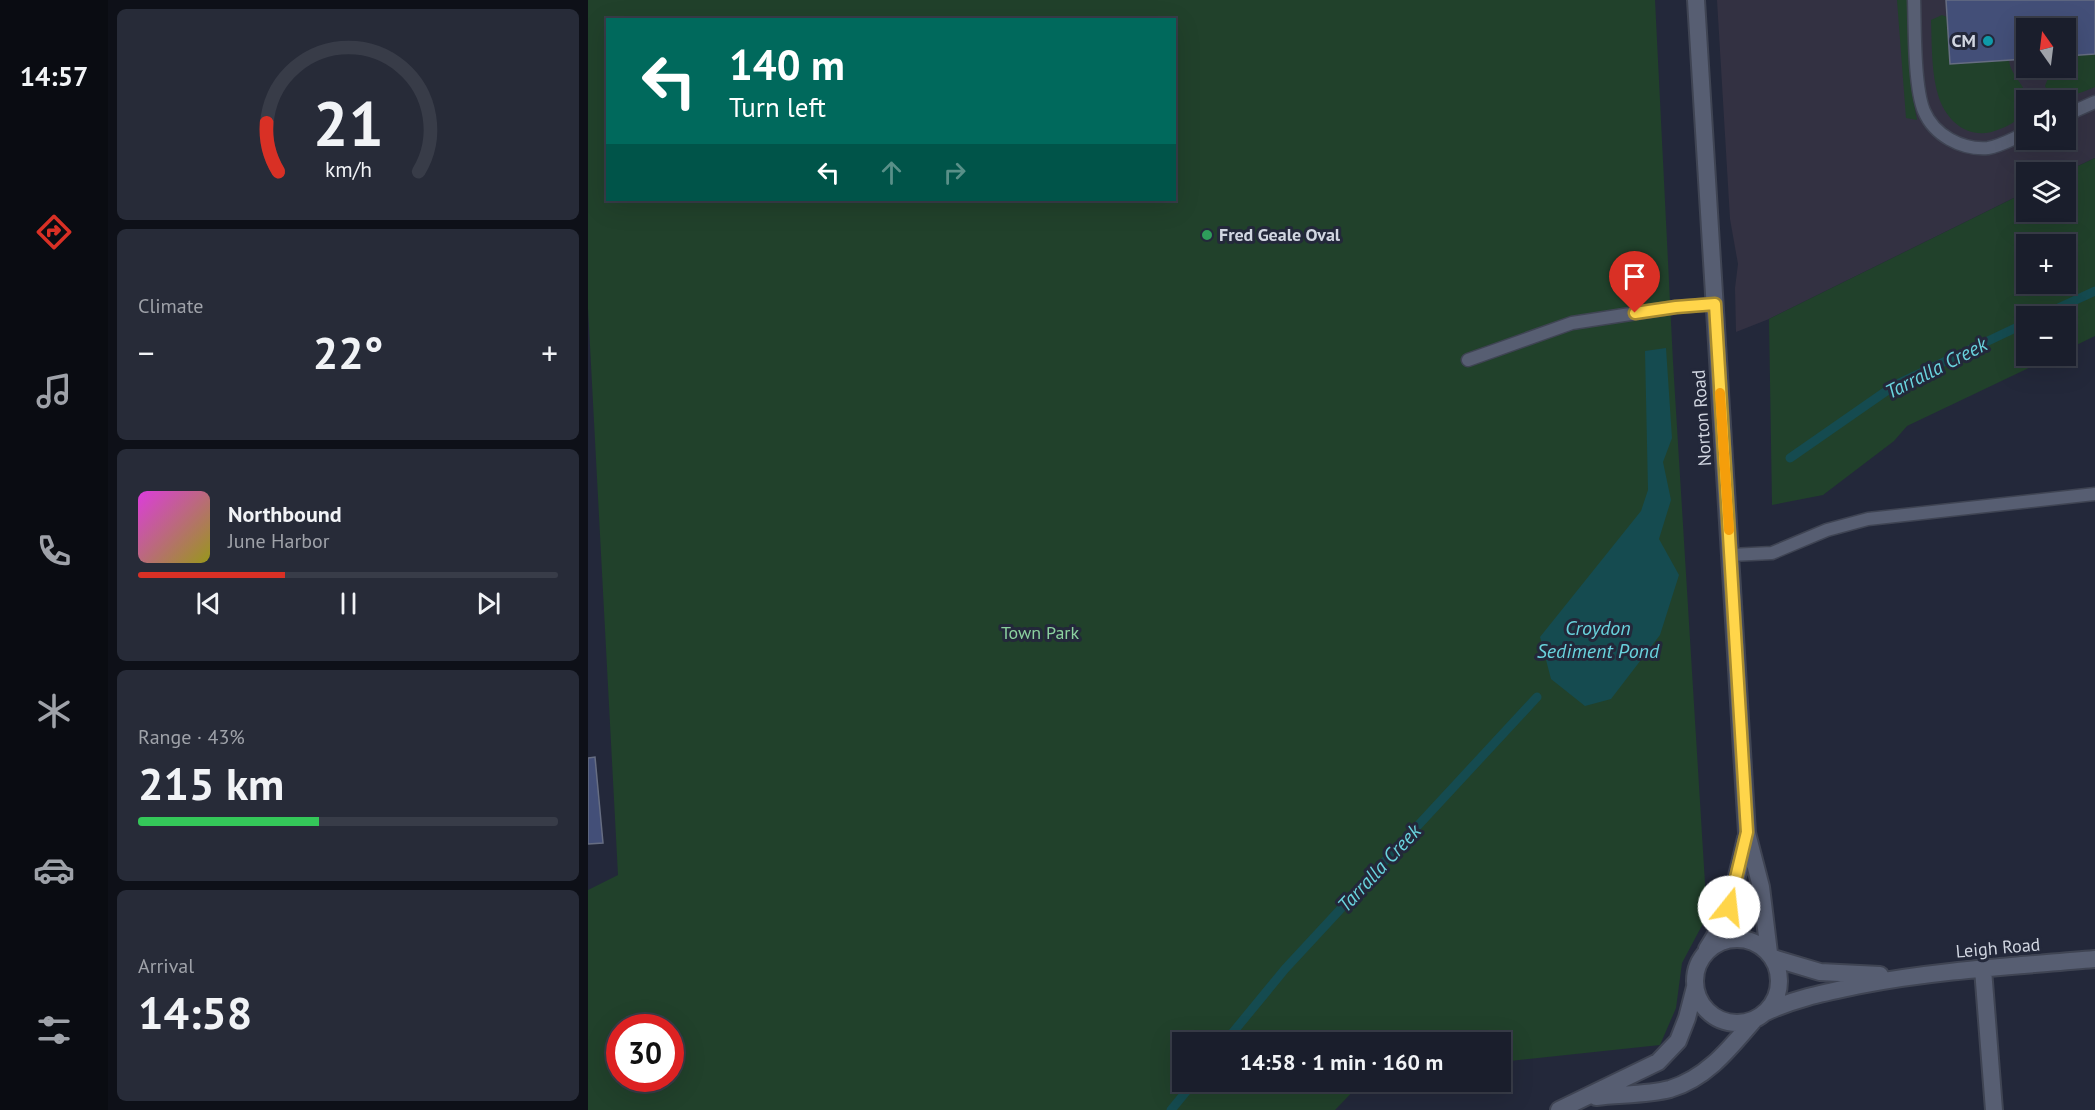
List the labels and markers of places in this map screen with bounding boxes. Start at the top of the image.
place label: CM [1952,29,1976,52]
marker: CM [1981,34,1995,48]
place label: Fred Geale Oval [1219,223,1341,246]
marker: Fred Geale Oval [1200,228,1214,242]
pin [1609,251,1660,313]

